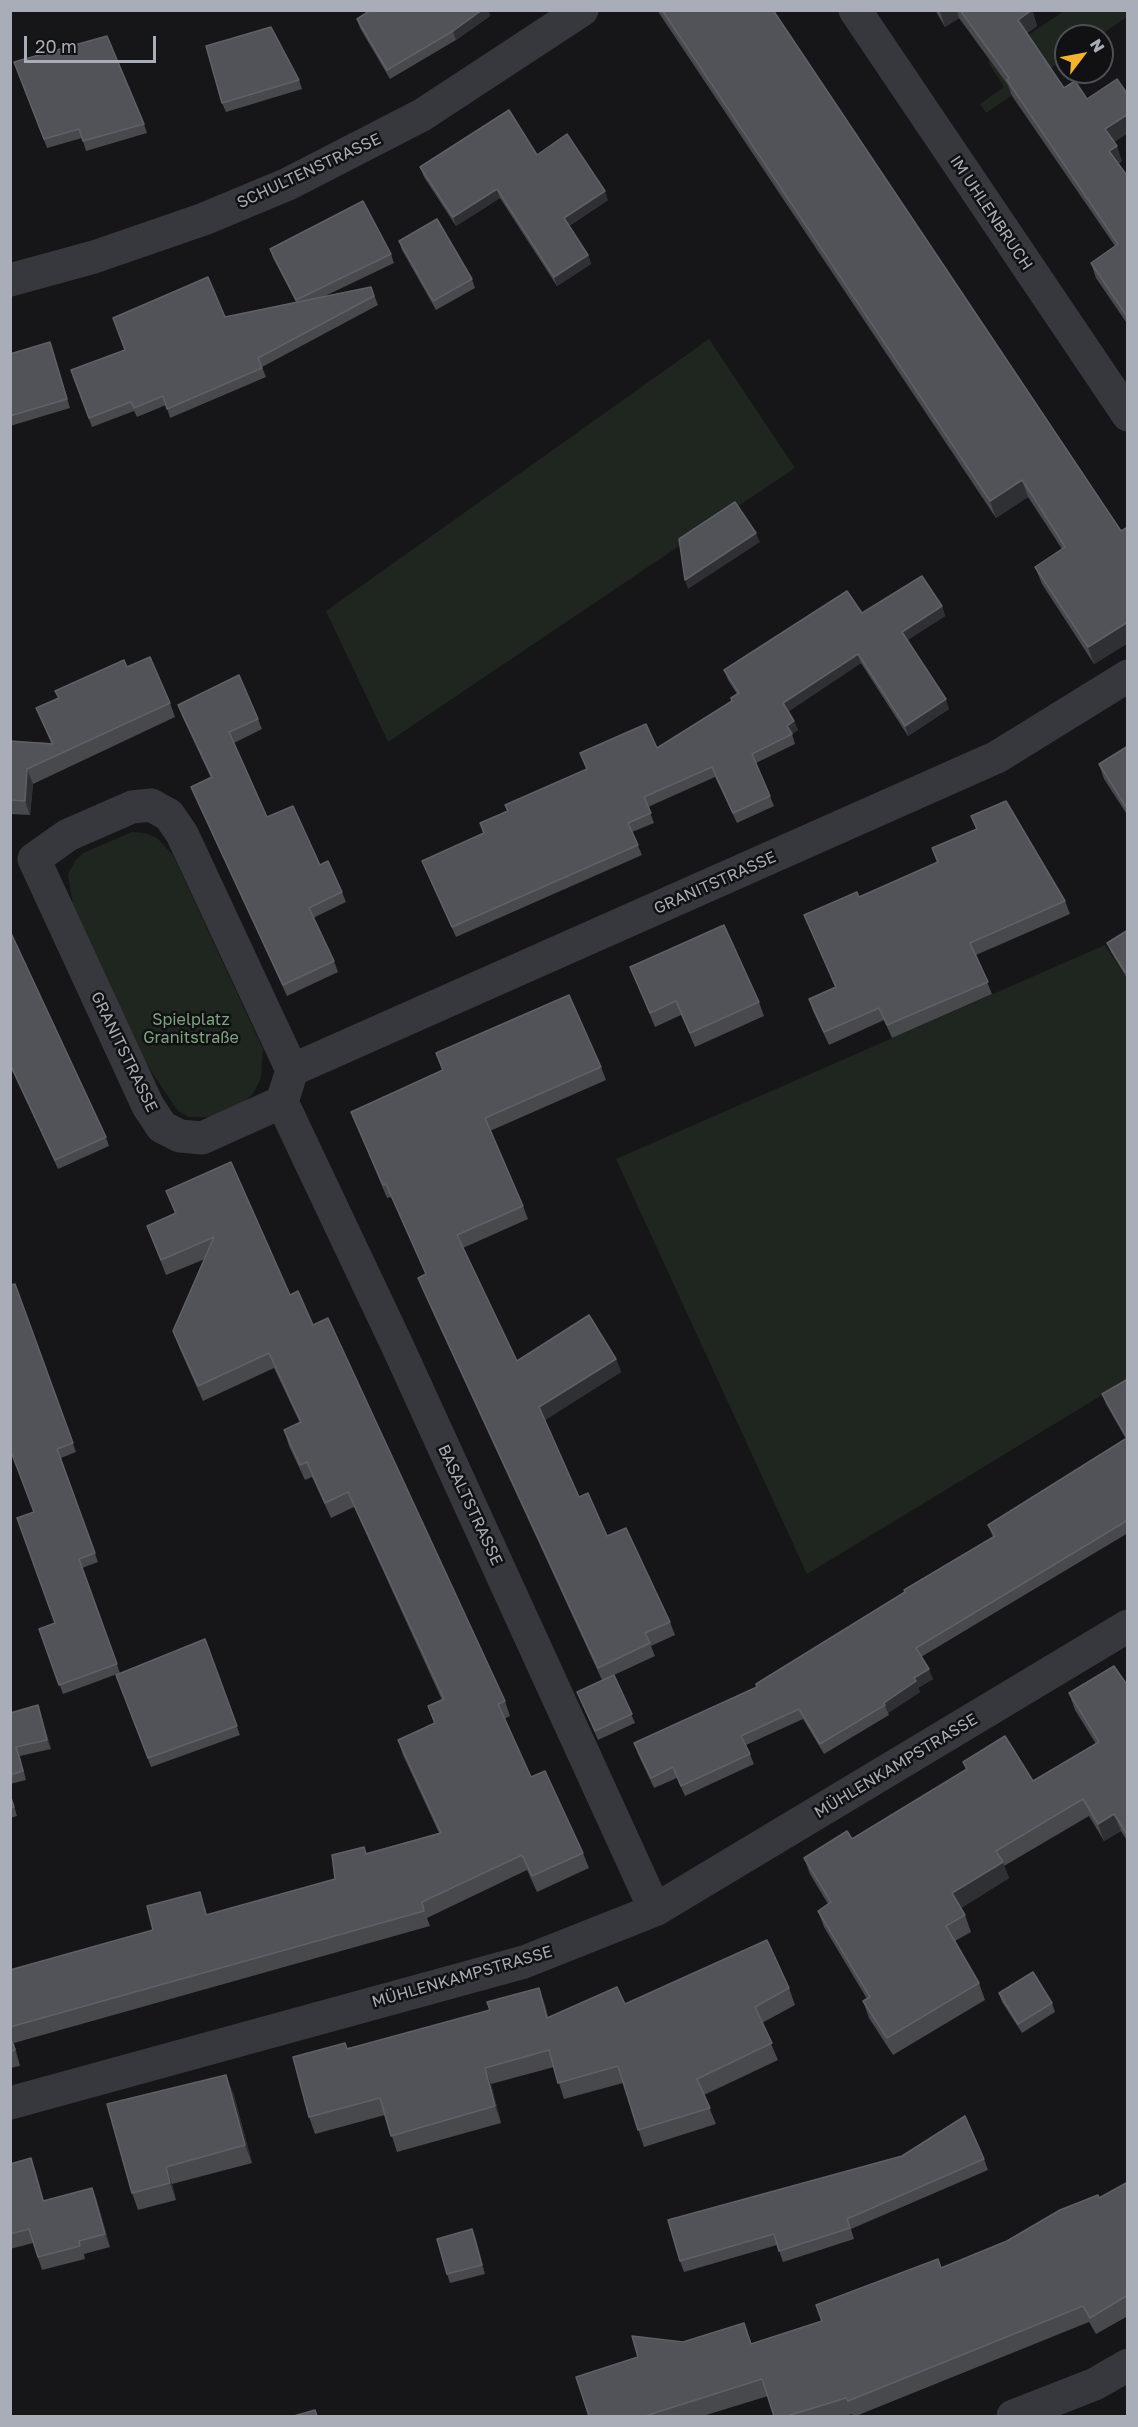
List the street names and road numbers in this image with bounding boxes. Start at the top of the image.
street label: SCHULTENSTRASSE [234,129,384,213]
street label: IM UHLENBRUCH [946,152,1036,274]
street label: GRANITSTRASSE [651,847,779,919]
street label: GRANITSTRASSE [87,989,161,1115]
street label: BASALTSTRASSE [434,1442,506,1568]
street label: MÜHLENKAMPSTRASSE [811,1710,981,1822]
street label: MÜHLENKAMPSTRASSE [370,1942,554,2012]

